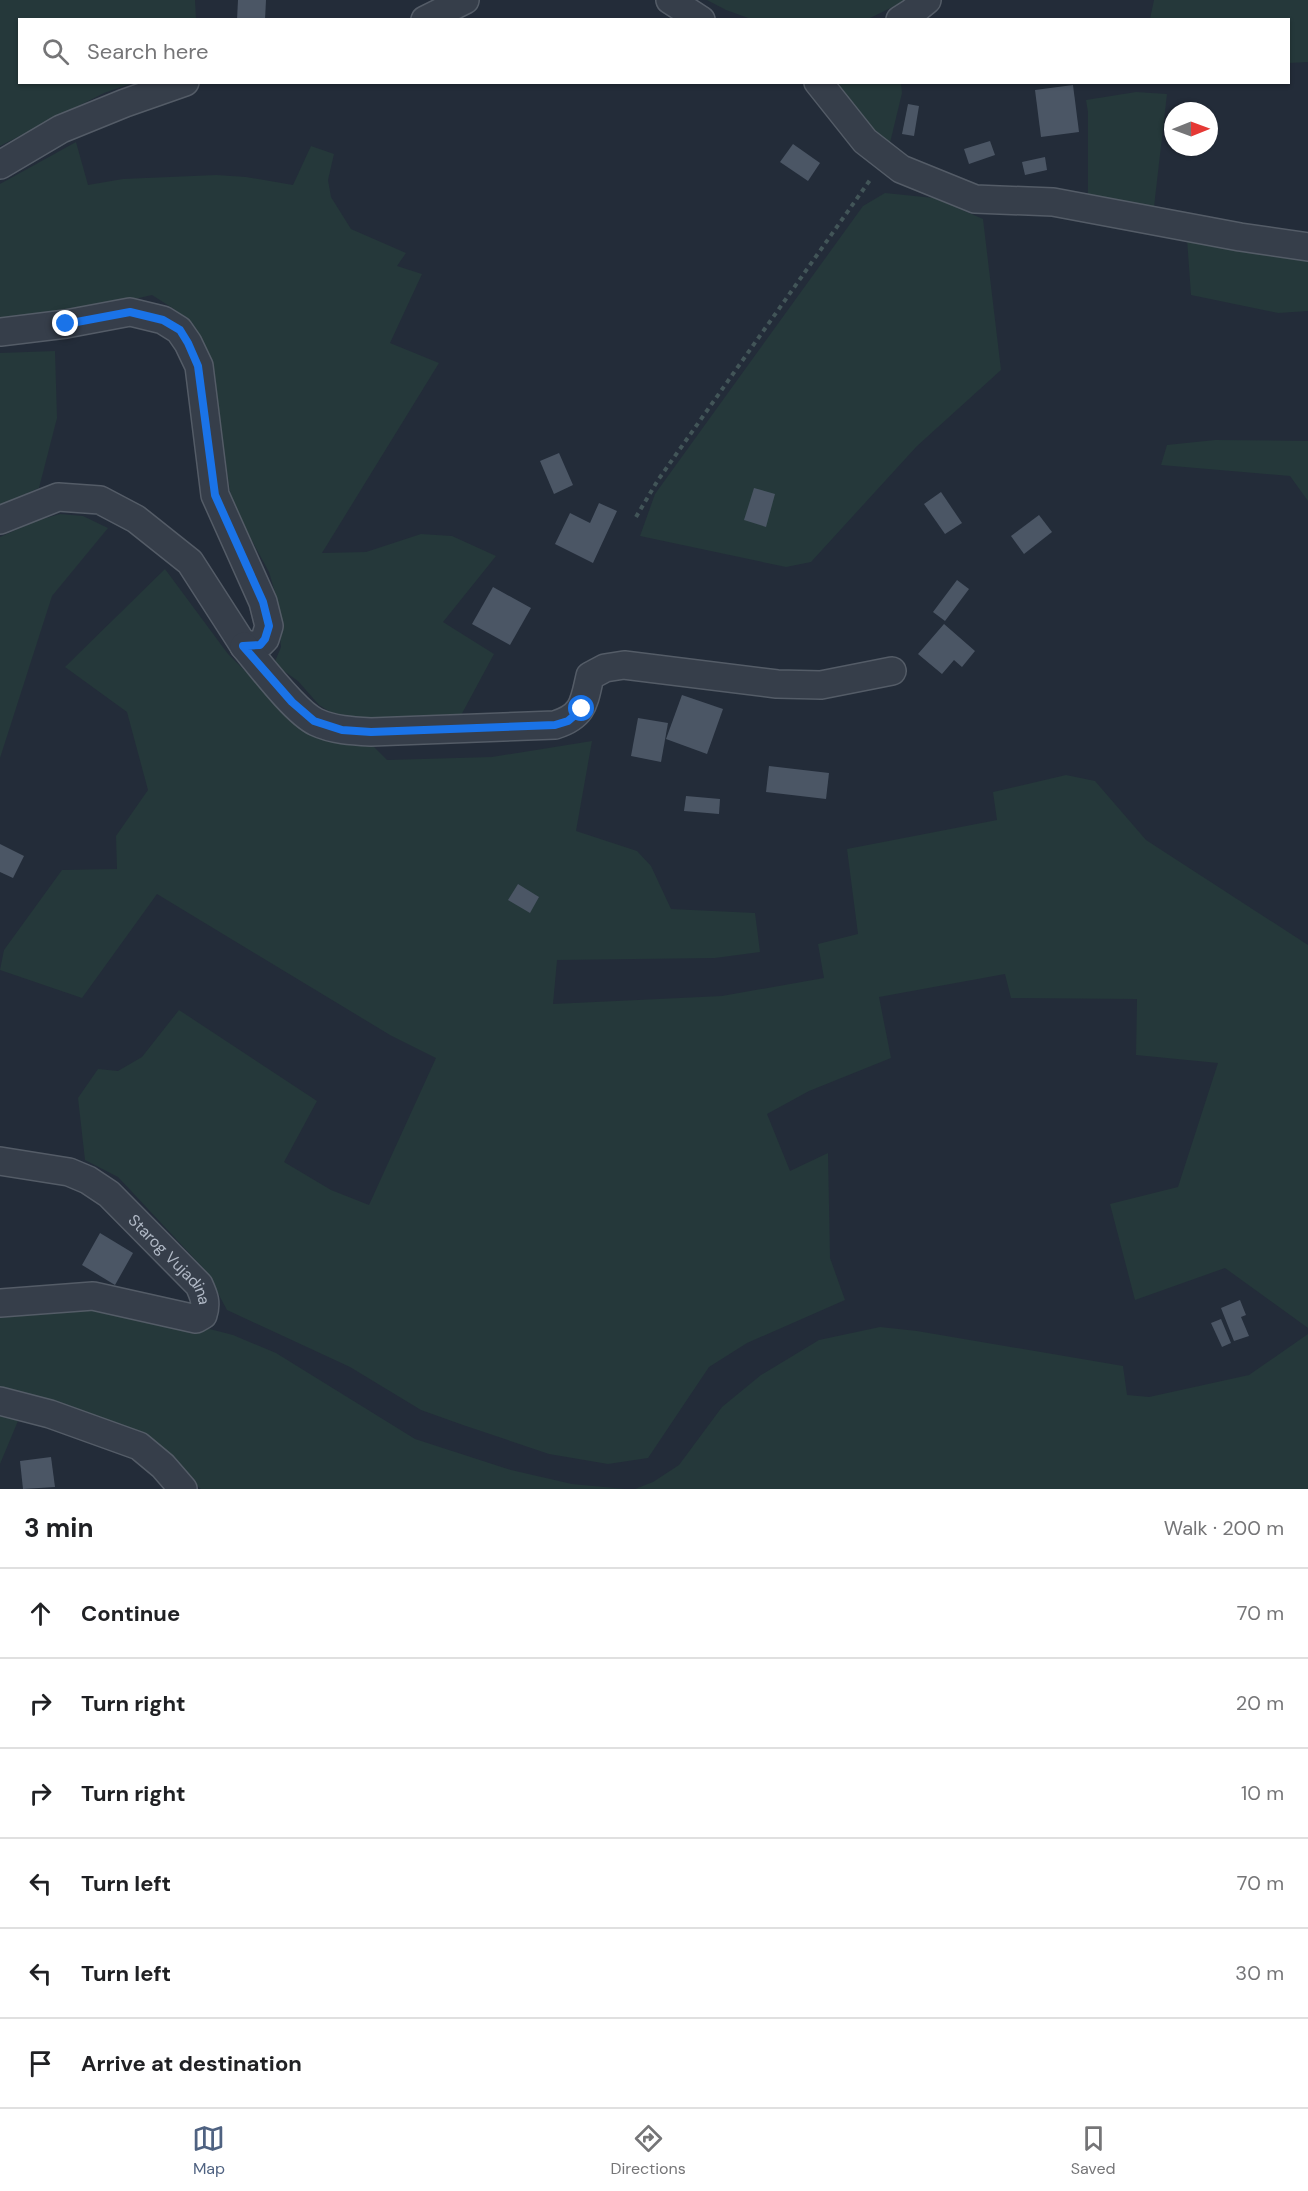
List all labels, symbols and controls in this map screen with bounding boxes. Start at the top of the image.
search box [18,18,1290,84]
icon: search [39,35,72,68]
text: Search here [87,37,208,66]
north arrow [1164,102,1218,156]
route end [52,310,78,336]
route start [568,695,594,721]
street label: Starog Vujadina [124,1209,216,1306]
text: 3 min [24,1511,93,1545]
text: Walk · 200 m [1164,1515,1284,1541]
icon: ahead [24,1597,57,1630]
text: Continue [81,1599,180,1628]
text: 70 m [1237,1600,1284,1626]
icon: right [24,1687,57,1720]
text: Turn right [81,1689,186,1718]
text: 20 m [1236,1690,1284,1716]
icon: right [24,1777,57,1810]
text: Turn right [81,1779,186,1808]
text: 10 m [1241,1780,1284,1806]
icon: left [24,1867,57,1900]
text: Turn left [81,1869,171,1898]
text: 70 m [1237,1870,1284,1896]
icon: left [24,1957,57,1990]
text: Turn left [81,1959,171,1988]
text: 30 m [1235,1960,1284,1986]
icon: arrive [24,2047,57,2080]
text: Arrive at destination [81,2049,302,2078]
tab: Map [192,2122,225,2179]
tab: Directions [610,2122,686,2179]
tab: Saved [1071,2122,1116,2179]

